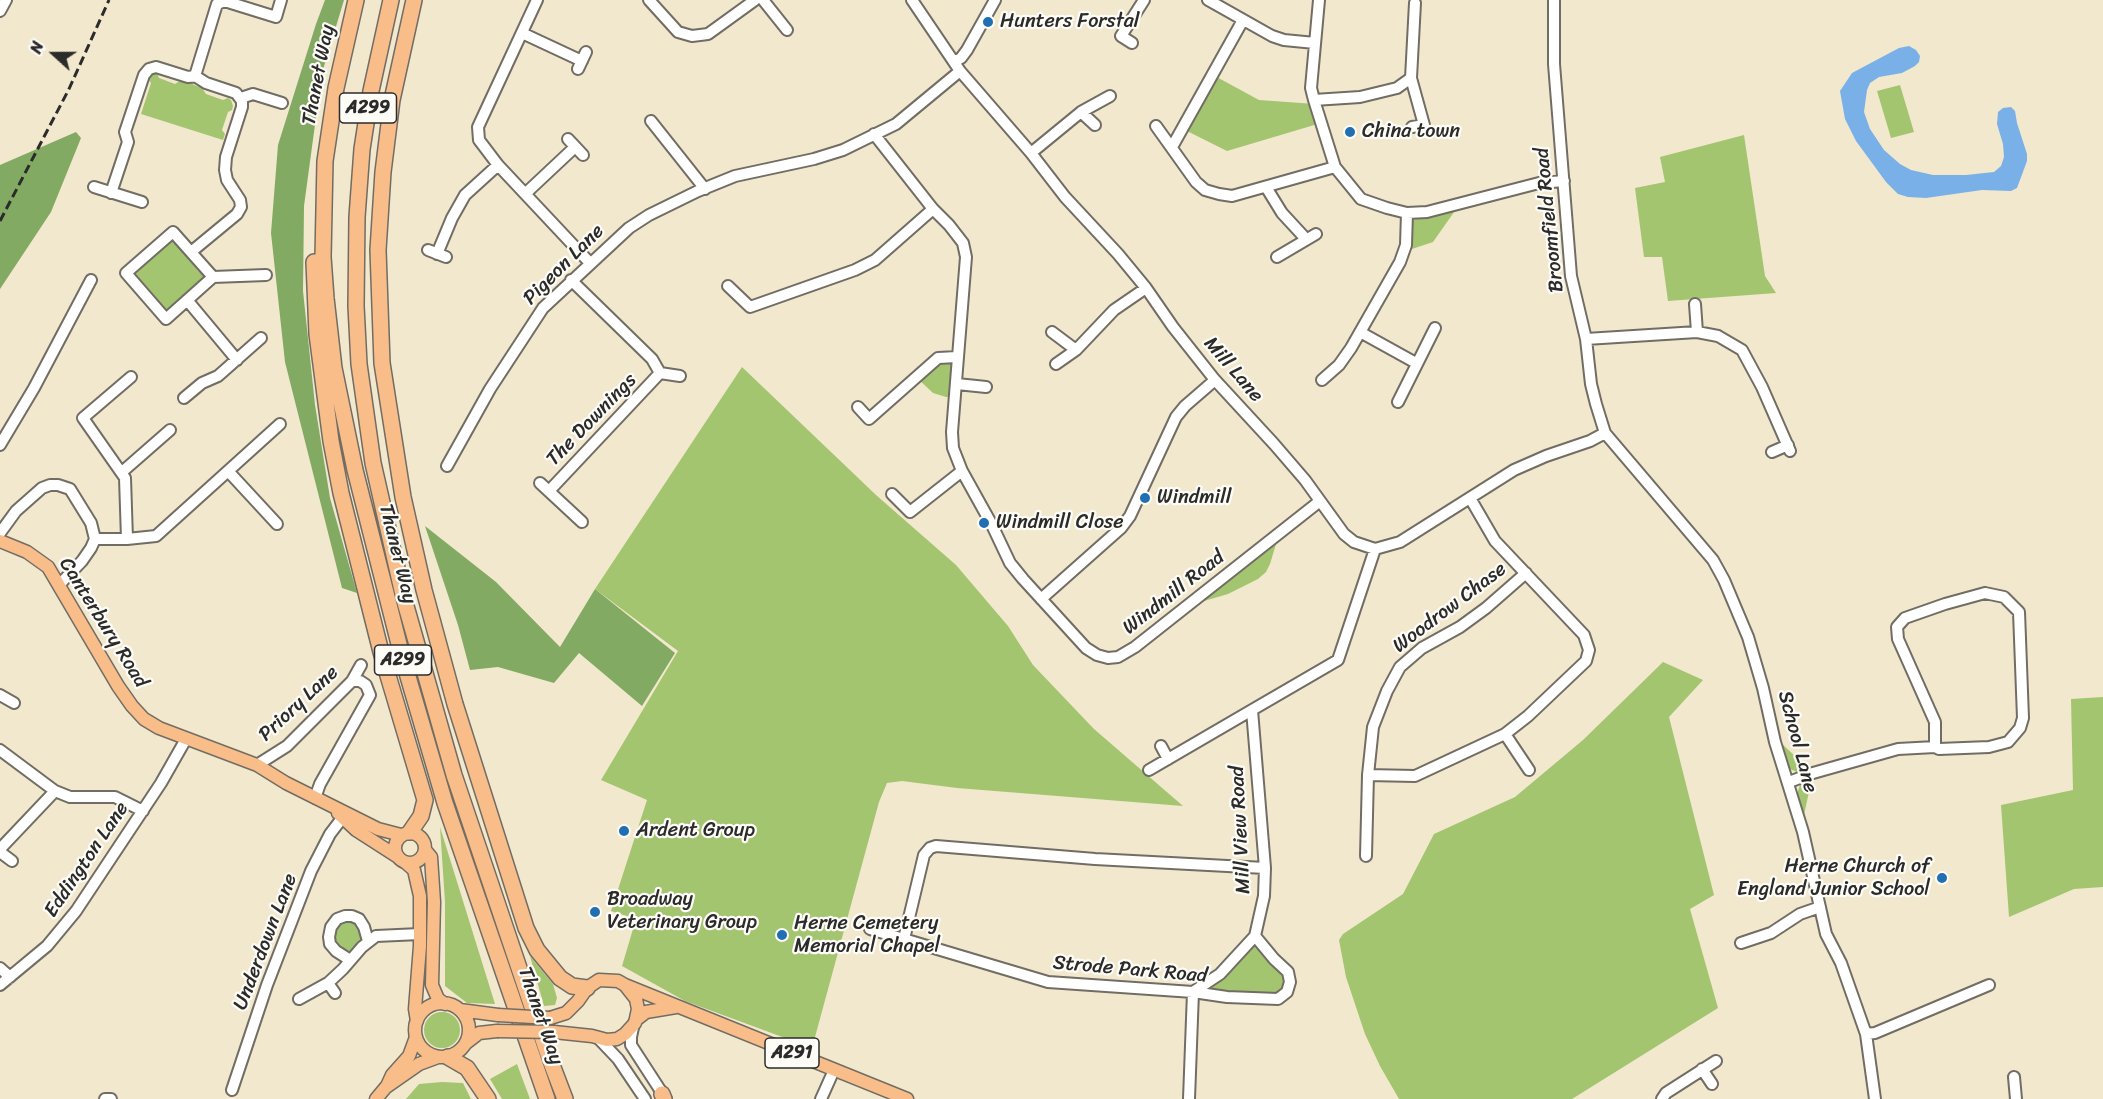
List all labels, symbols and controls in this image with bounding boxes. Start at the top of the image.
place label: Hunters Forstal [1000,10,1140,34]
marker: Hunters Forstal [981,15,995,29]
street label: Thanet Way [298,23,340,127]
north arrow [24,24,84,84]
text: N [21,37,52,58]
road number: A299 [340,93,397,123]
place label: China town [1362,120,1460,144]
marker: China town [1343,125,1357,139]
street label: Broomfield Road [1530,147,1570,293]
street label: Pigeon Lane [519,220,609,310]
street label: Mill Lane [1198,332,1268,408]
street label: The Downings [542,369,642,471]
place label: Windmill [1157,486,1232,510]
marker: Windmill [1138,491,1152,505]
street label: Thanet Way [373,502,421,606]
place label: Windmill Close [996,511,1124,535]
marker: Windmill Close [977,516,991,530]
street label: Windmill Road [1118,546,1230,640]
street label: Canterbury Road [53,554,153,692]
street label: Woodrow Chase [1389,558,1511,658]
road number: A299 [374,645,432,675]
street label: Priory Lane [254,661,344,747]
street label: School Lane [1772,688,1822,796]
street label: Mill View Road [1226,765,1256,895]
street label: Eddington Lane [40,798,134,922]
place label: Ardent Group [636,819,755,843]
marker: Ardent Group [617,824,631,838]
place label: Herne Church of England Junior School [1737,855,1930,902]
street label: Underdown Lane [229,871,303,1013]
marker: Herne Church of England Junior School [1935,871,1949,885]
place label: Broadway Veterinary Group [607,888,757,935]
marker: Broadway Veterinary Group [588,905,602,919]
place label: Herne Cemetery Memorial Chapel [794,912,940,959]
marker: Herne Cemetery Memorial Chapel [775,928,789,942]
street label: Strode Park Road [1052,951,1208,989]
street label: Thanet Way [512,964,568,1068]
road number: A291 [765,1038,819,1068]

